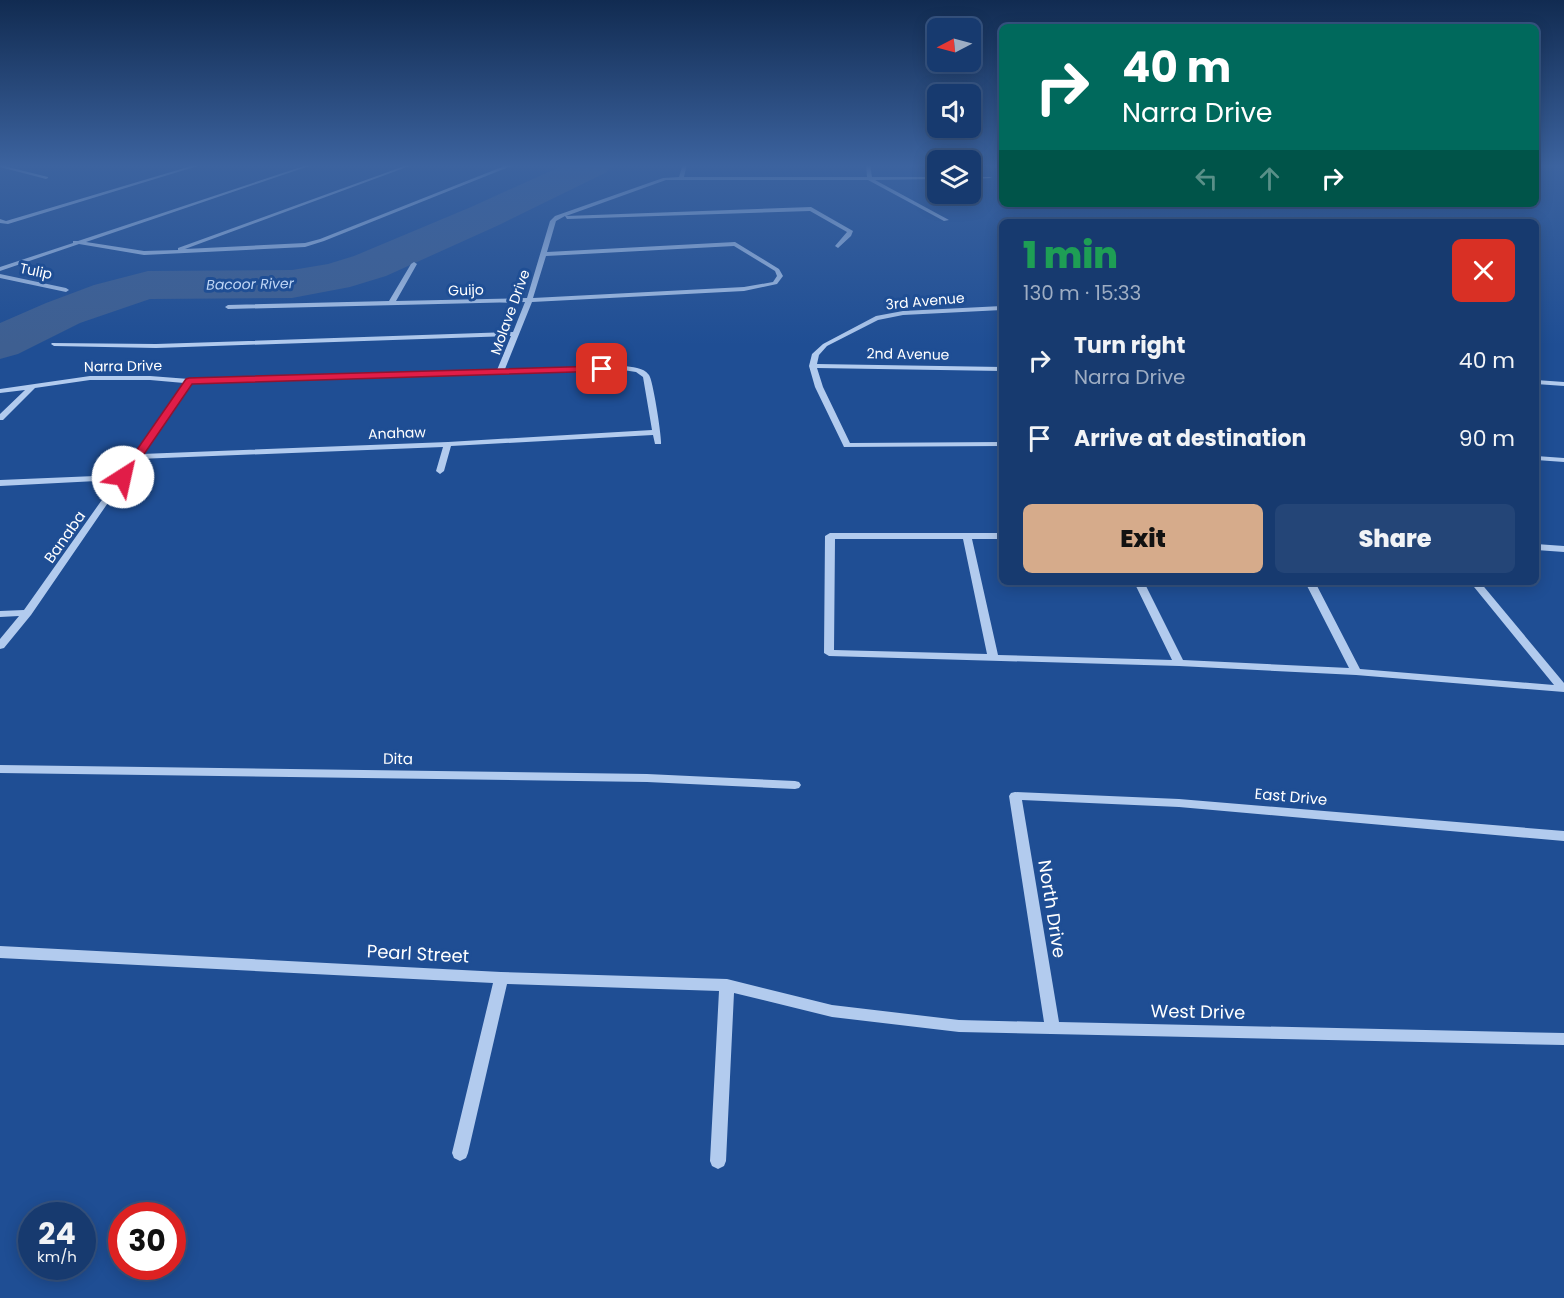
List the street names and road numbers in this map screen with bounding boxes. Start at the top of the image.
street label: Tulip [18,258,54,284]
street label: Molave Drive [485,266,535,357]
street label: Guijo [448,279,484,301]
street label: 3rd Avenue [885,288,966,314]
street label: 2nd Avenue [866,343,950,365]
street label: Narra Drive [84,355,163,377]
street label: Anahaw [368,422,427,444]
street label: Banaba [39,506,90,567]
street label: Dita [383,748,413,769]
street label: East Drive [1254,783,1328,810]
street label: North Drive [1032,858,1073,960]
street label: Pearl Street [366,938,470,969]
street label: West Drive [1150,998,1246,1025]

